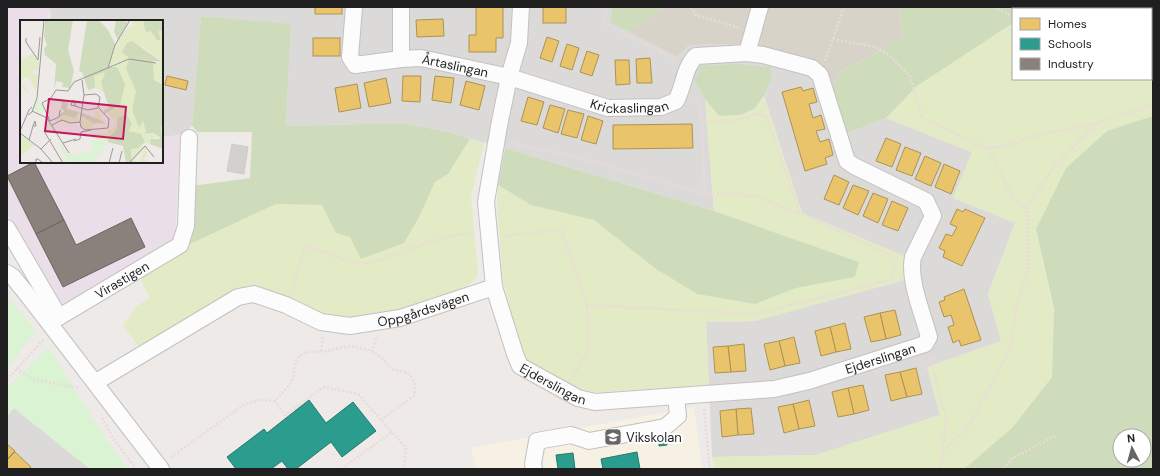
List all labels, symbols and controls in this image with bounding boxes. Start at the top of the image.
legend [1012,8,1152,80]
text: Homes [1048,16,1087,32]
inset map [20,20,163,163]
text: Schools [1048,36,1092,52]
street label: Årtaslingan [420,50,490,81]
text: Industry [1048,56,1094,72]
street label: Krickaslingan [588,95,671,117]
street label: Virastigen [92,257,152,303]
street label: Oppgårdsvägen [376,288,471,330]
street label: Ejderslingan [843,340,918,378]
street label: Ejderslingan [517,360,588,409]
school or university icon: Vikskolan [603,427,623,447]
north arrow [1112,428,1152,468]
place label: Vikskolan [626,429,682,446]
text: N [1126,431,1136,445]

